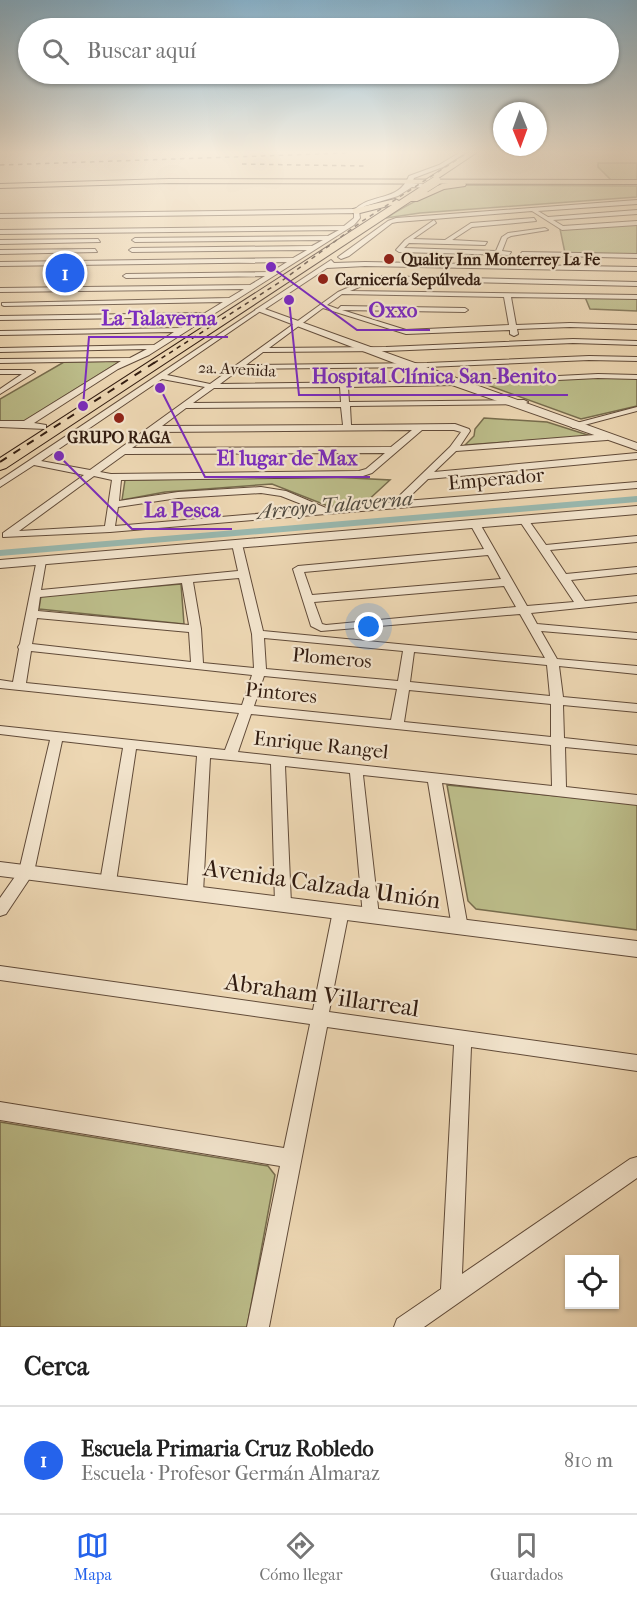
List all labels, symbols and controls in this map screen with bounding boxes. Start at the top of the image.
search box [18,18,619,84]
icon: search [39,35,72,68]
text: Buscar aquí [87,38,196,64]
north arrow [493,102,547,156]
pin: 1 [46,250,84,296]
place label: Quality Inn Monterrey La Fe [401,250,600,270]
marker: Quality Inn Monterrey La Fe [382,252,396,266]
place label: Carnicería Sepúlveda [335,270,482,290]
marker: Carnicería Sepúlveda [316,272,330,286]
callout: Oxxo [357,291,430,330]
callout: La Talaverna [89,298,228,337]
text: Oxxo [369,298,418,322]
text: La Talaverna [101,306,218,330]
callout: Hospital Clínica San Benito [299,356,568,395]
street label: 2a. Avenida [198,357,277,381]
text: Hospital Clínica San Benito [311,364,557,388]
marker: GRUPO RAGA [112,411,126,425]
place label: GRUPO RAGA [67,428,172,447]
callout: El lugar de Max [205,438,370,477]
text: El lugar de Max [216,446,359,470]
street label: Emperador [447,463,546,495]
water label: Arroyo Talaverna [253,486,414,524]
callout: La Pesca [132,490,232,529]
text: La Pesca [144,498,221,522]
your location [354,612,383,641]
street label: Plomeros [291,643,373,673]
street label: Pintores [244,678,318,708]
street label: Enrique Rangel [252,726,390,764]
street label: Avenida Calzada Unión [201,853,442,915]
street label: Abraham Villarreal [222,967,421,1023]
map controls [565,1255,619,1309]
button: locate [565,1255,619,1309]
text: Cerca [24,1351,89,1382]
text: Escuela Primaria Cruz Robledo [81,1436,374,1462]
text: 1 [40,1449,47,1472]
text: 810 m [564,1449,613,1472]
text: Escuela · Profesor Germán Almaraz [81,1462,380,1485]
tab: Mapa [74,1529,112,1584]
tab: Cómo llegar [259,1529,342,1584]
tab: Guardados [490,1529,563,1584]

